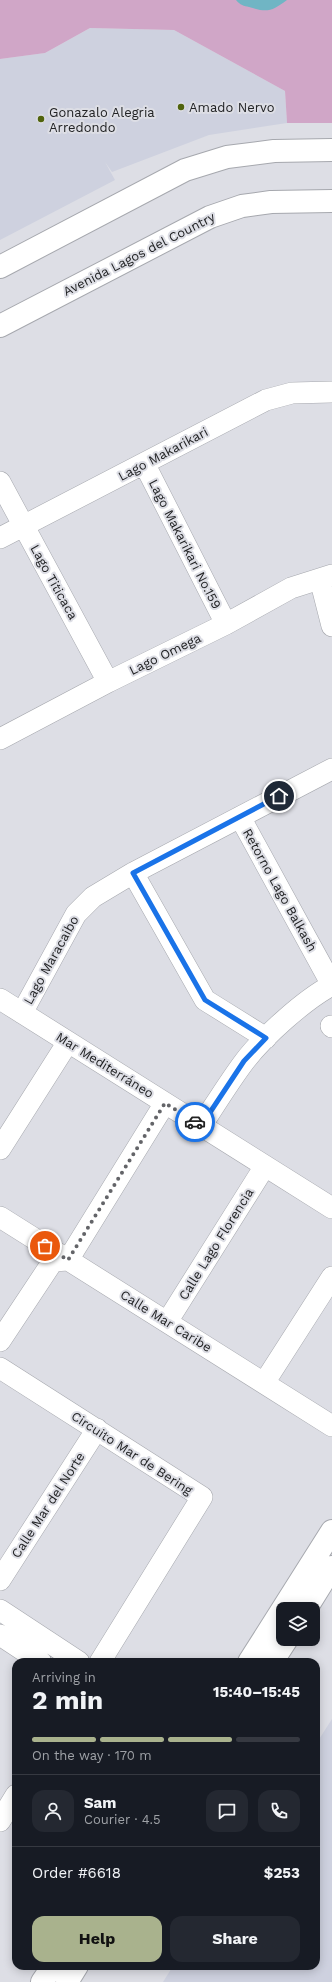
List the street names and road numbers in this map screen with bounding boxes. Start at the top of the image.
street label: Avenida Lagos del Country [61,209,218,299]
street label: Lago Makarikari [116,424,210,484]
street label: Lago Makarikari No.159 [146,477,224,611]
street label: Lago Titicaca [27,542,81,623]
street label: Lago Omega [127,630,204,678]
street label: Retorno Lago Balkash [240,826,320,954]
street label: Lago Maracaibo [20,913,82,1007]
street label: Mar Mediterráneo [54,1029,157,1101]
street label: Calle Lago Florencia [175,1185,257,1303]
street label: Calle Mar Caribe [118,1287,214,1355]
street label: Circuito Mar de Bering [69,1408,196,1498]
street label: Calle Mar del Norte [8,1449,88,1561]

